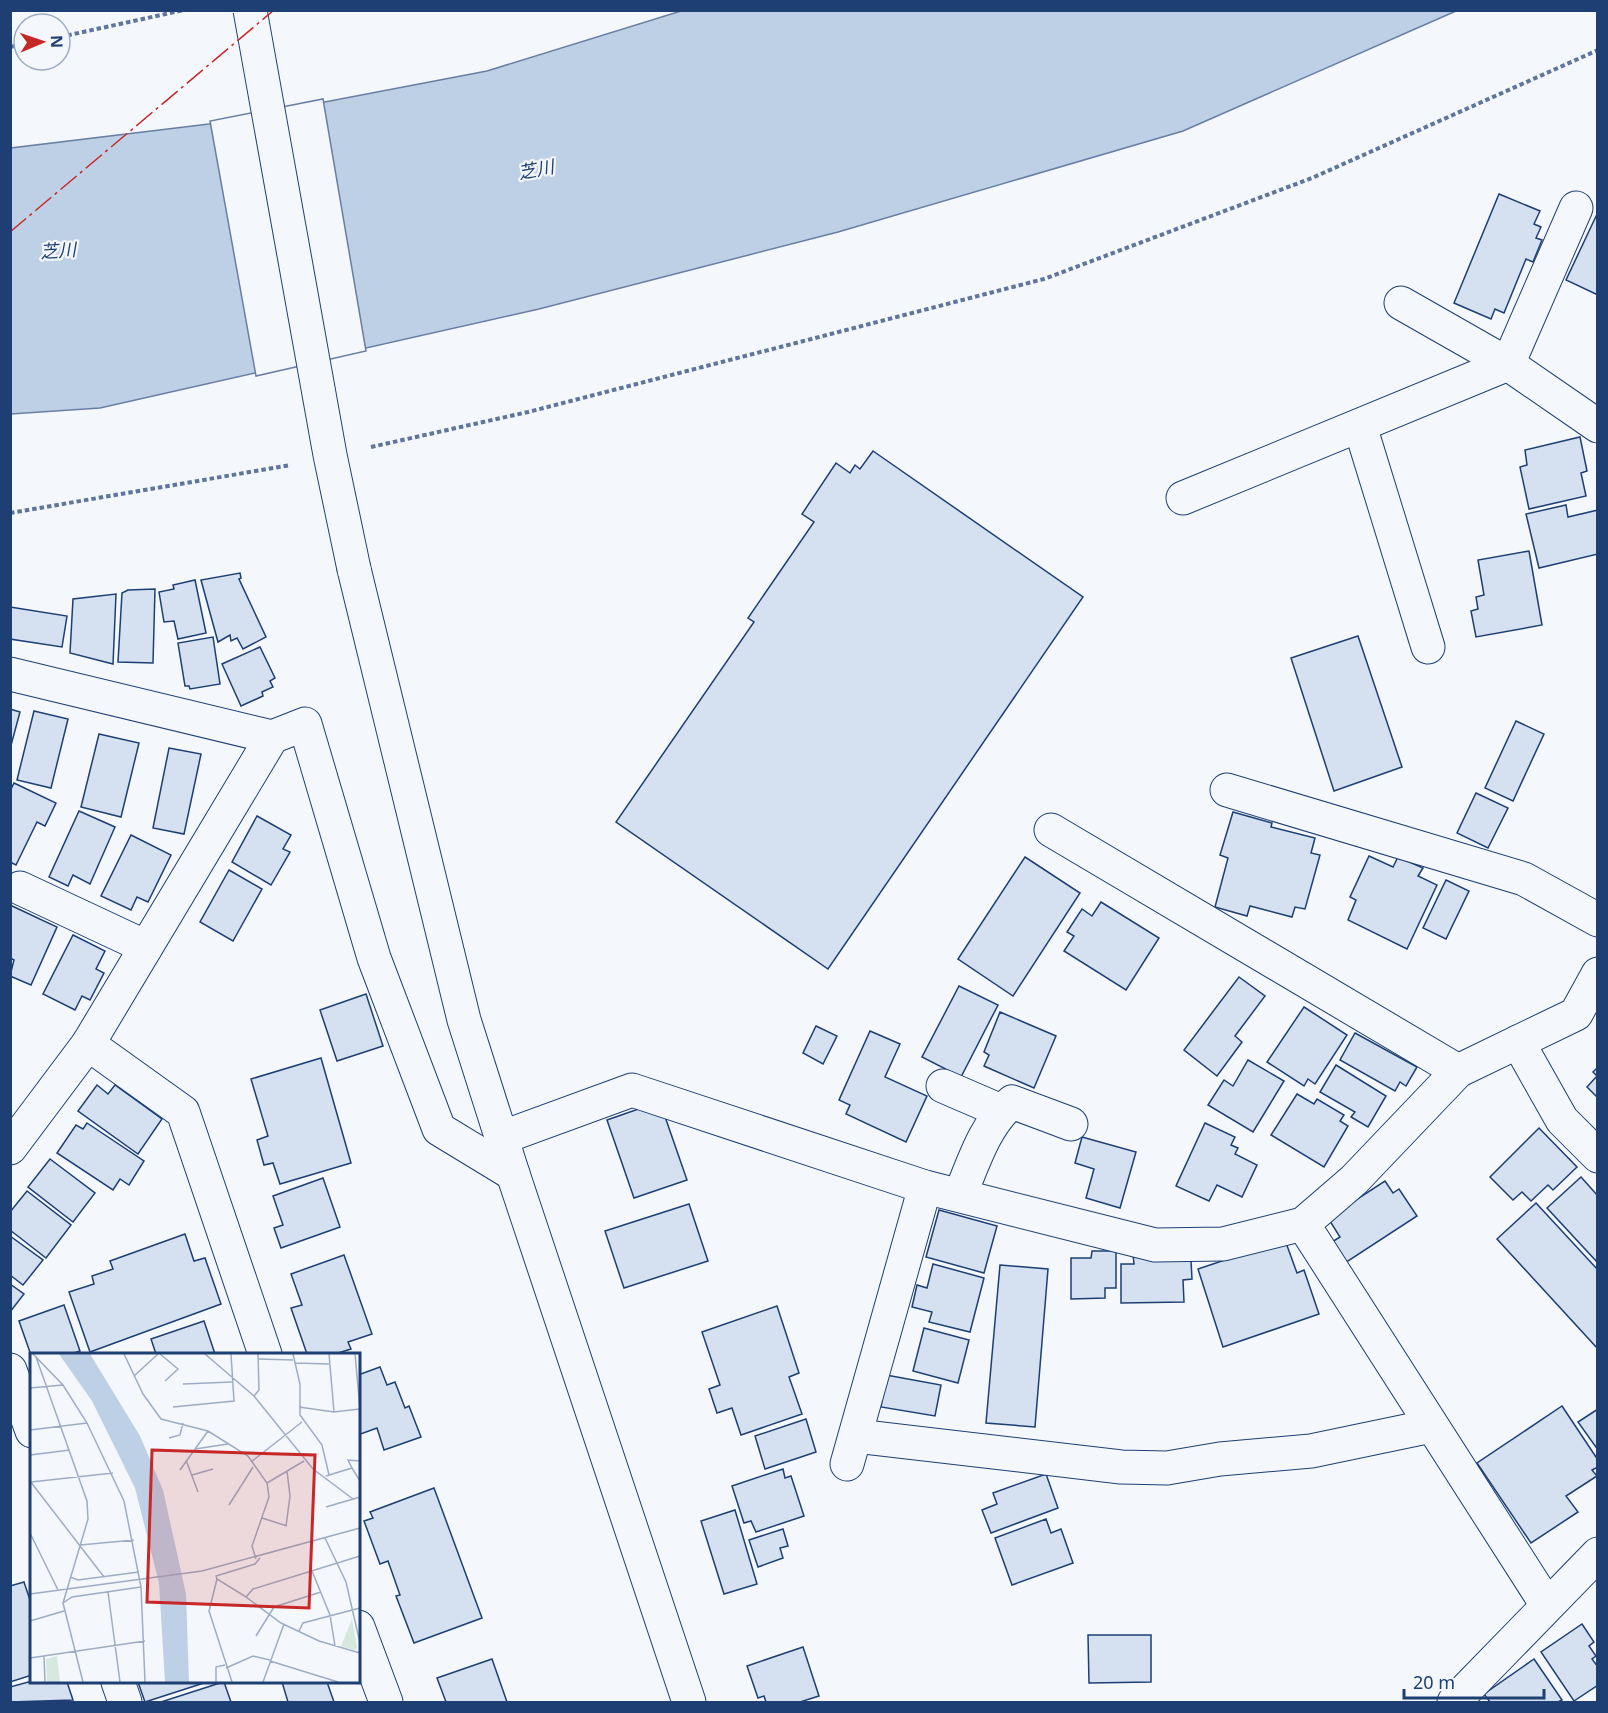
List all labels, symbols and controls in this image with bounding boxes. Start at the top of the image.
north arrow [12,12,72,72]
text: N [46,35,68,48]
water label: 芝川 [516,153,558,184]
water label: 芝川 [39,237,79,263]
inset map [30,1353,360,1683]
scale bar [1404,1662,1544,1700]
text: 20 m [1413,1670,1455,1694]

